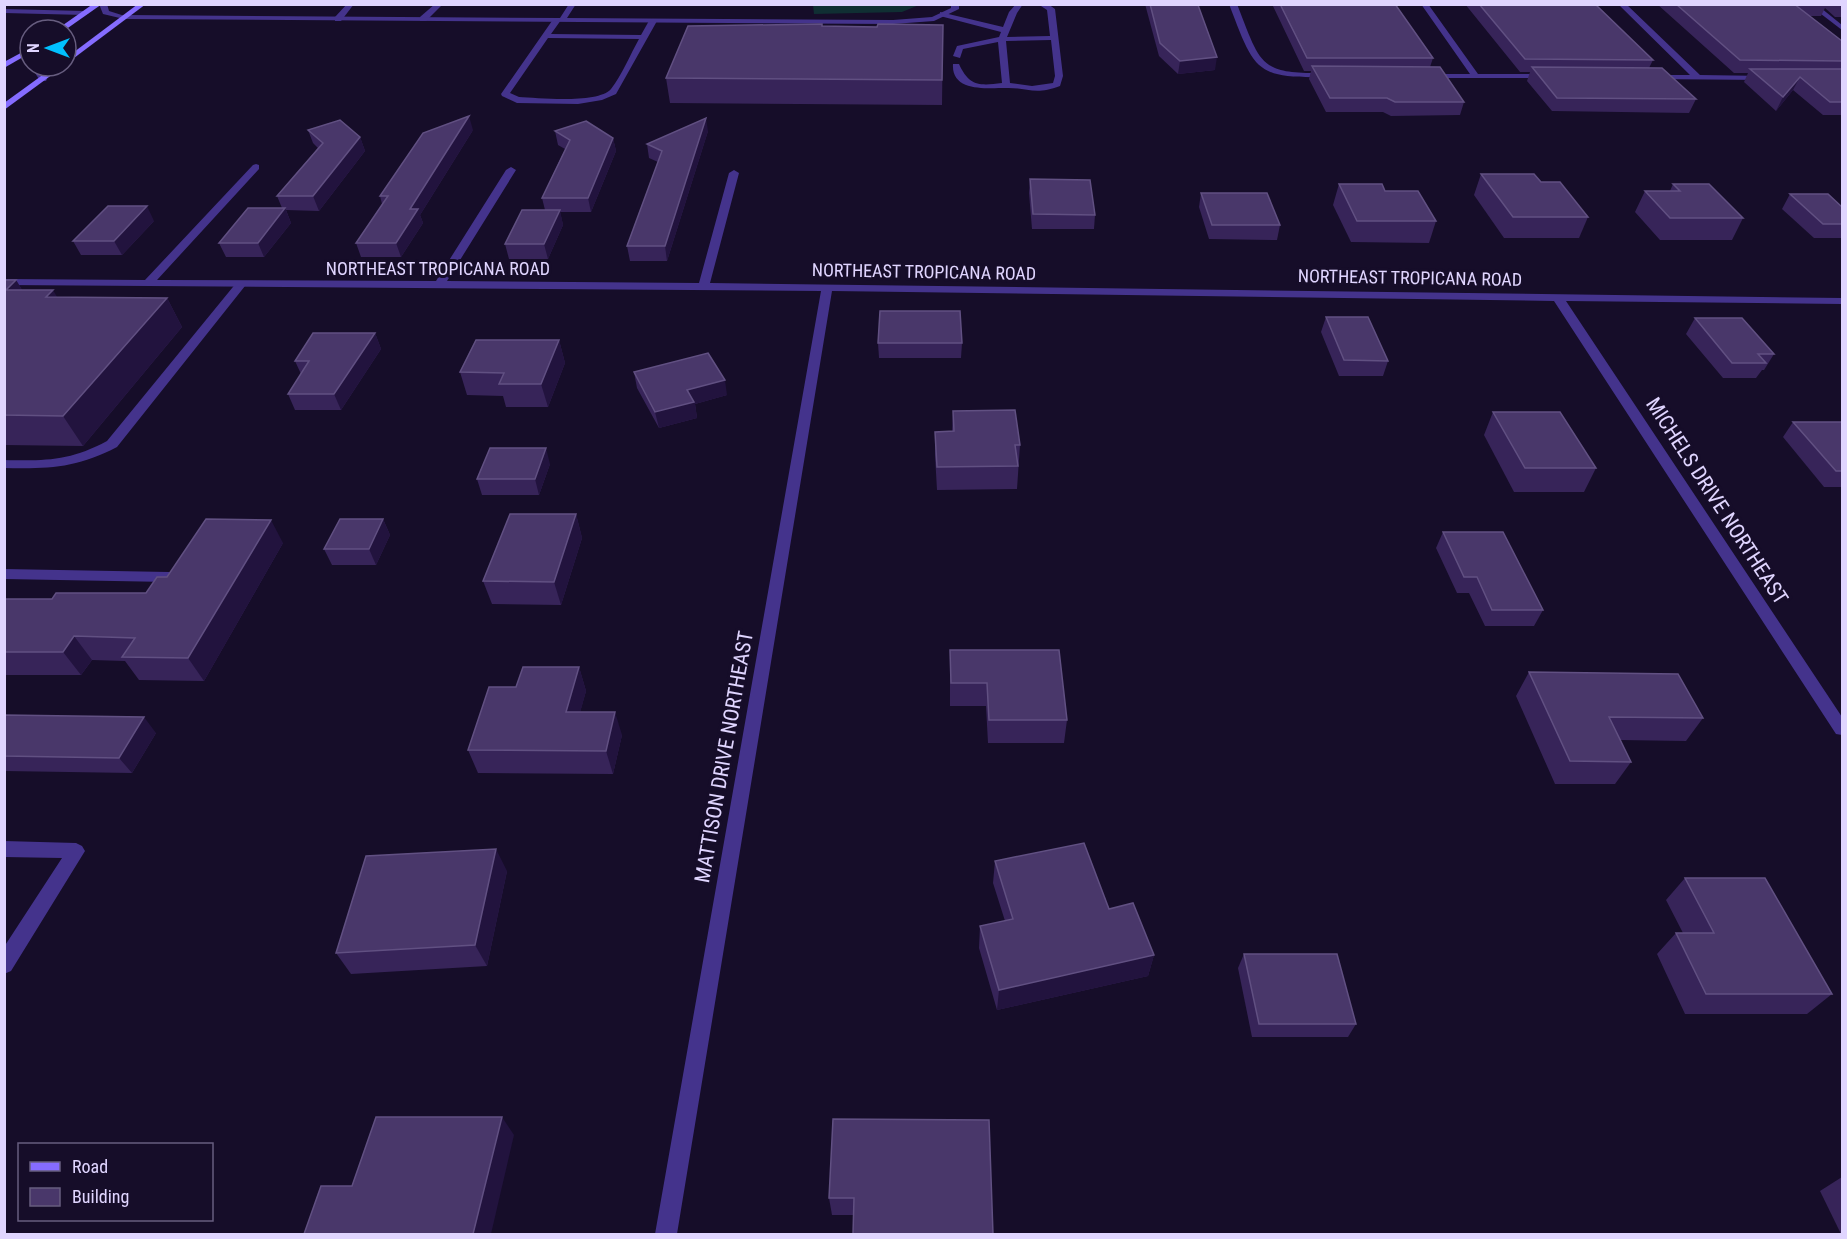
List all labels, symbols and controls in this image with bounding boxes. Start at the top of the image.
north arrow [18,18,78,78]
text: N [24,43,43,53]
street label: NORTHEAST TROPICANA ROAD [326,258,550,279]
street label: NORTHEAST TROPICANA ROAD [812,259,1036,284]
street label: NORTHEAST TROPICANA ROAD [1298,265,1522,290]
street label: MICHELS DRIVE NORTHEAST [1641,393,1793,609]
street label: MATTISON DRIVE NORTHEAST [690,629,758,885]
legend [18,1143,213,1221]
text: Road [72,1156,108,1177]
text: Building [72,1186,129,1207]

